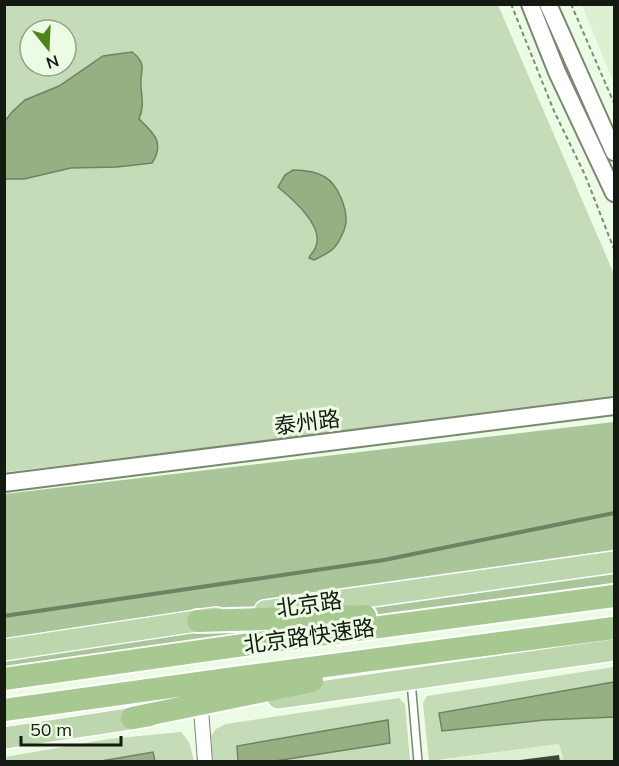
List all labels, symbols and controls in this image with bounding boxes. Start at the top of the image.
north arrow [18,18,78,78]
text: N [44,51,61,74]
street label: 泰州路 [273,404,341,440]
street label: 北京路 [274,586,344,622]
street label: 北京路快速路 [242,613,376,659]
scale bar [21,709,122,747]
text: 50 m [30,718,72,741]

